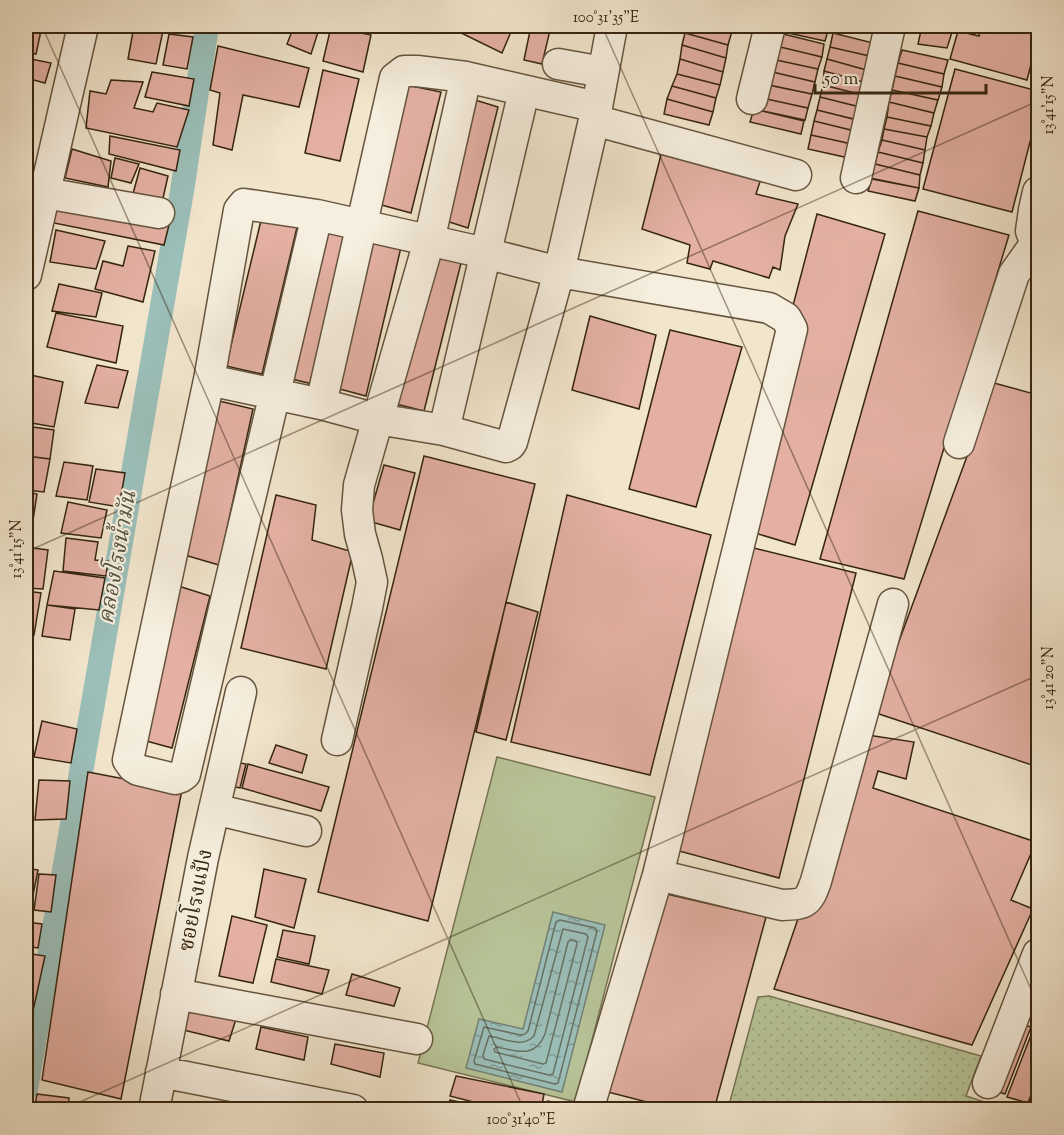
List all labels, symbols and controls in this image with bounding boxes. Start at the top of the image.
text: 100°31'35"E [573,8,639,29]
scale bar [815,57,986,95]
text: 50 m [823,67,859,93]
text: 13°41'15"N [1039,75,1060,135]
water label: คลองโรงน้ำมัน [89,487,146,627]
text: 13°41'15"N [7,519,28,579]
text: 13°41'20"N [1039,646,1060,710]
street label: ซอยโรงแป้ง [170,846,222,954]
text: 100°31'40"E [487,1110,555,1131]

